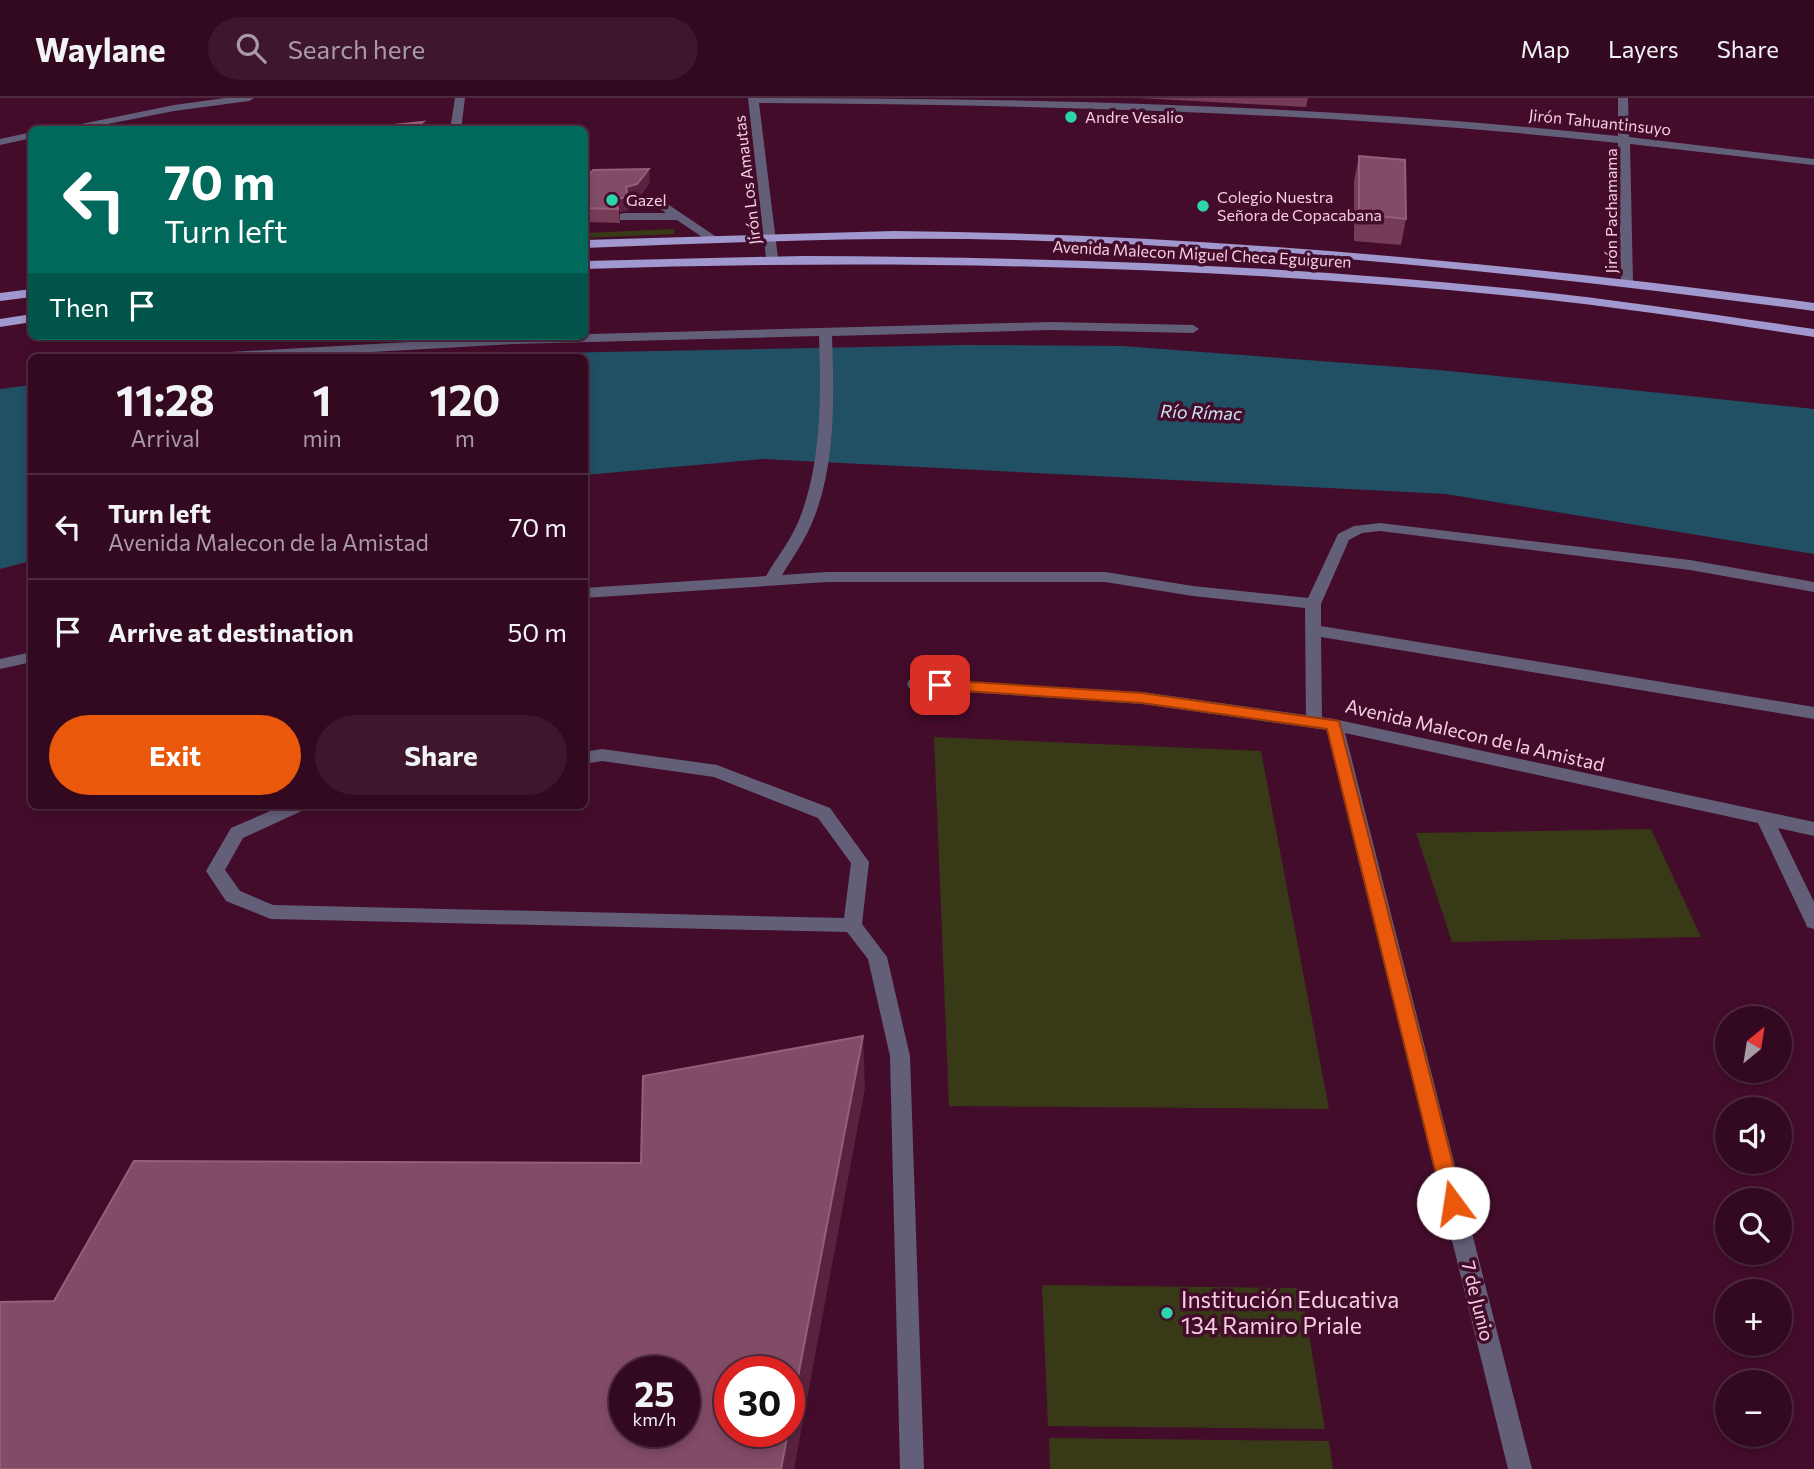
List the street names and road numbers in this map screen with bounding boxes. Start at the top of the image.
street label: Jirón Tahuantinsuyo [1528,105,1672,138]
street label: Jirón Los Amautas [729,114,764,246]
street label: Jirón Pachamama [1601,148,1620,274]
street label: Avenida Malecon Miguel Checa Eguiguren [1052,236,1352,271]
street label: Avenida Malecon de la Amistad [1343,693,1607,776]
street label: 7 de Junio [1457,1259,1500,1343]

